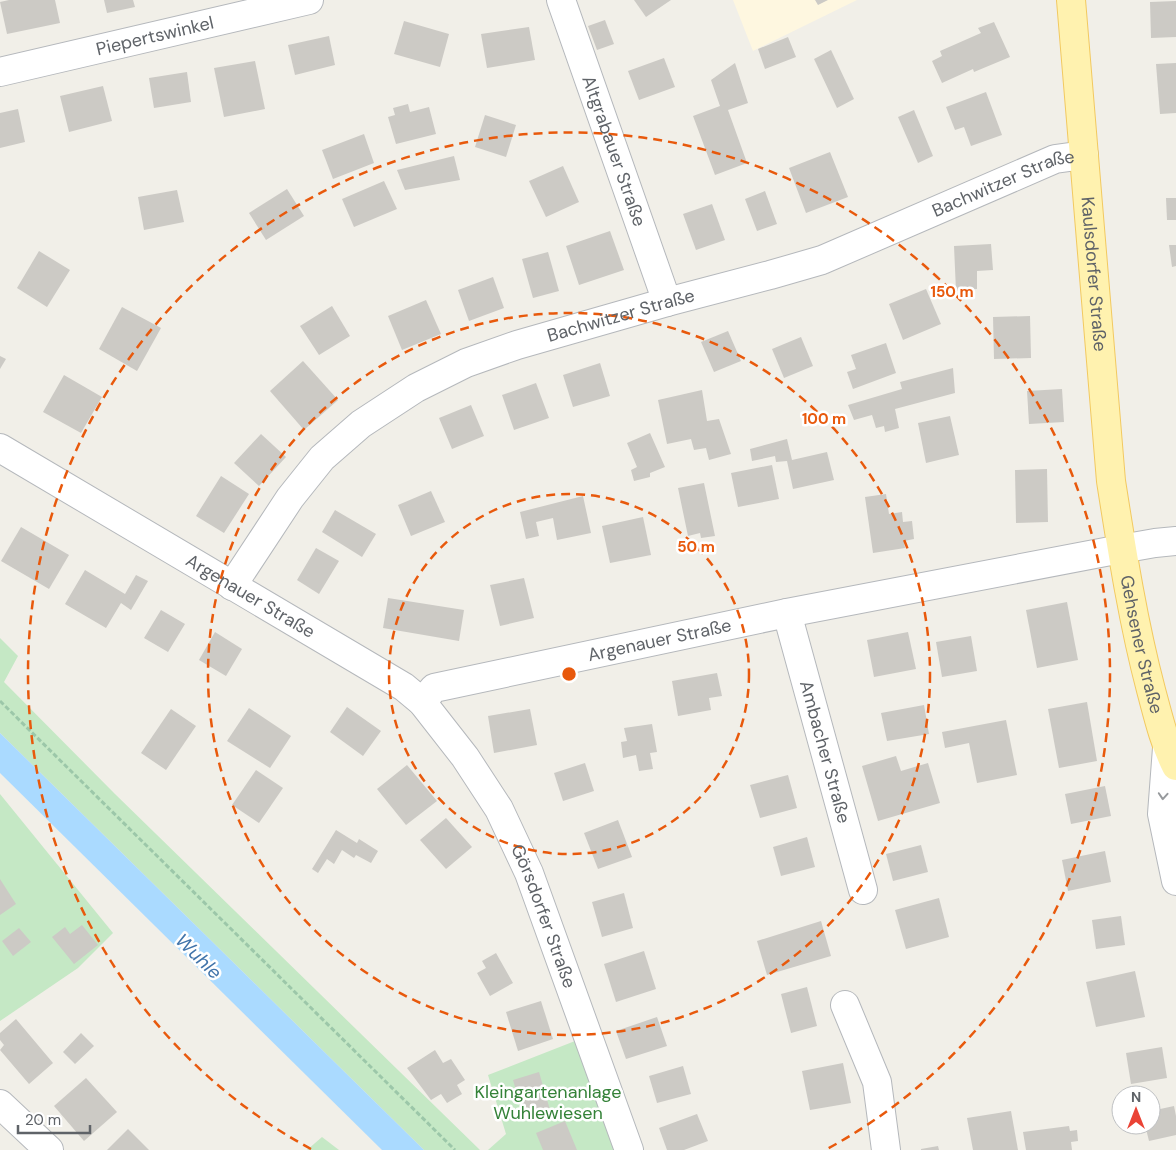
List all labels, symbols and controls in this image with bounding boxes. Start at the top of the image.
street label: Piepertswinkel [94,11,216,61]
street label: Altgrabauer Straße [576,72,652,230]
street label: Bachwitzer Straße [928,144,1076,223]
street label: Kaulsdorfer Straße [1075,196,1112,352]
text: 150 m [931,282,974,302]
street label: Bachwitzer Straße [544,283,697,348]
text: 100 m [802,409,846,429]
text: 50 m [677,537,715,557]
street label: Argenauer Straße [181,549,320,644]
street label: Gehsener Straße [1115,573,1169,717]
street label: Argenauer Straße [585,613,734,667]
centre of rings [560,665,578,683]
street label: Ambacher Straße [794,678,856,826]
one-way arrow [1158,793,1169,801]
street label: Görsdorfer Straße [505,840,582,991]
water label: Wuhle [170,928,227,985]
park label: Kleingartenanlage Wuhlewiesen [474,1080,622,1125]
north arrow [1111,1085,1161,1135]
text: N [1131,1088,1141,1106]
scale bar [18,1102,90,1134]
text: 20 m [25,1110,61,1130]

